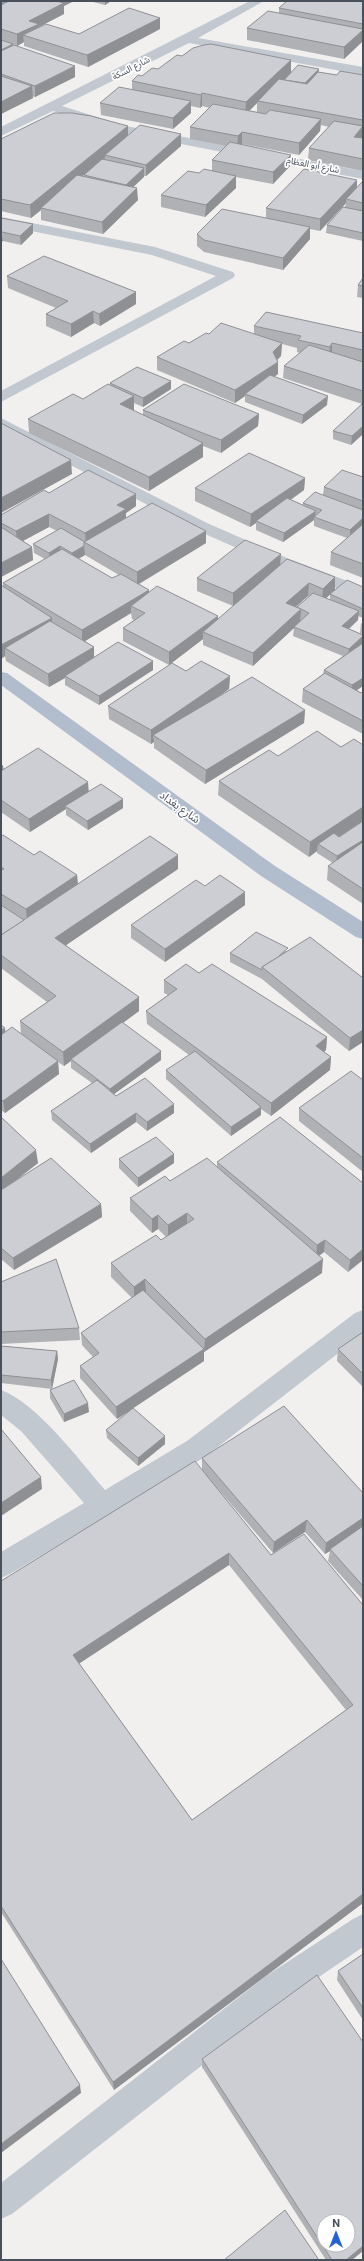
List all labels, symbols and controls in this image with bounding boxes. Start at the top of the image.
street label: شارع السكة [111,54,152,84]
street label: شارع أبو العظام [285,154,340,177]
street label: شارع بغداد [156,788,203,827]
north arrow [316,2213,356,2253]
text: N [332,2217,340,2230]

